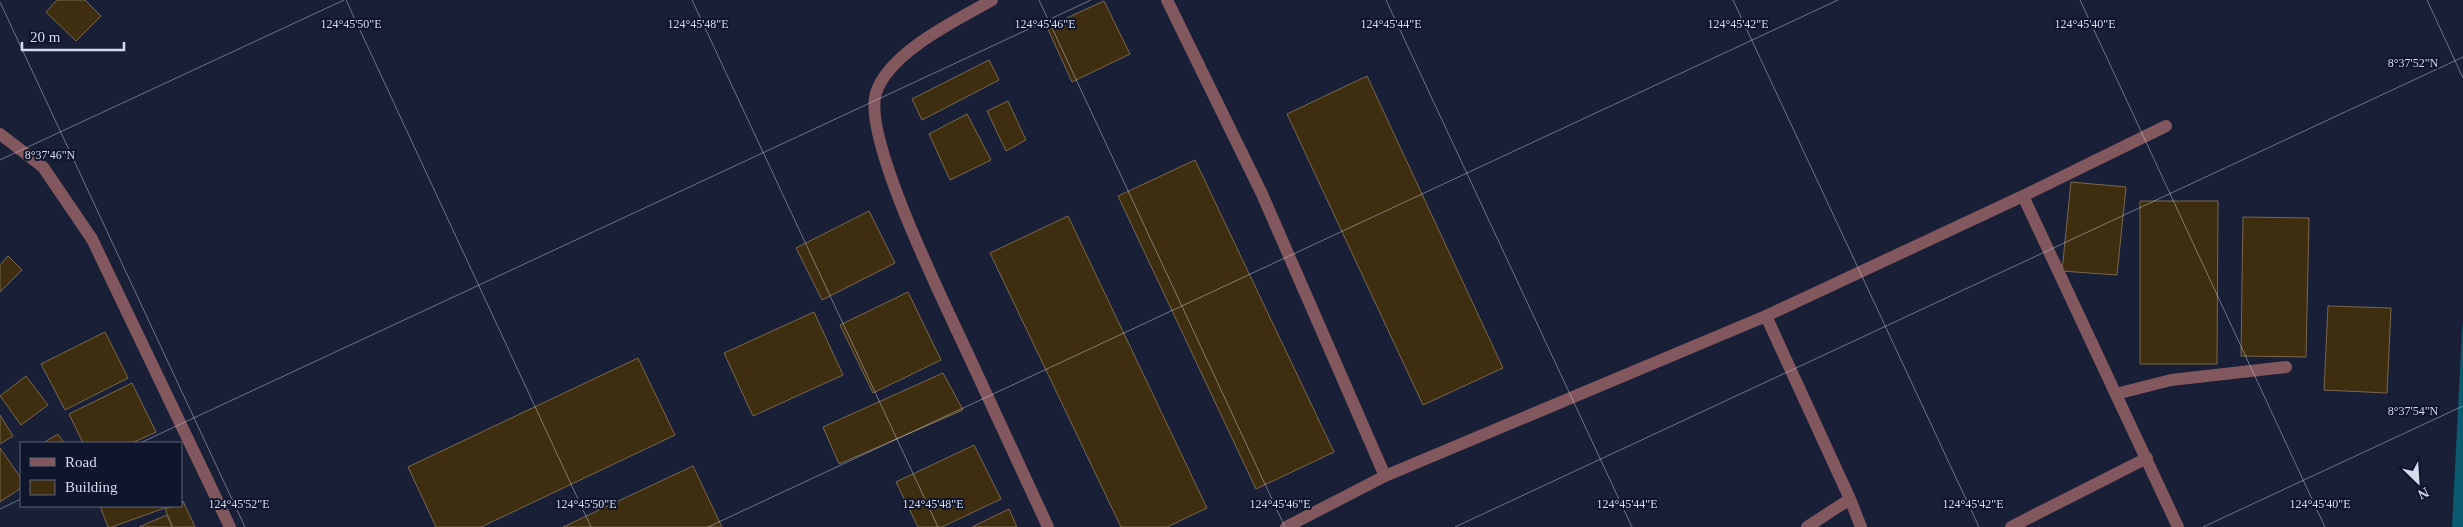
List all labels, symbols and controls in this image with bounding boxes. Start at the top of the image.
text: 124°45'50"E [320,17,382,31]
text: 124°45'48"E [667,17,729,31]
text: 124°45'46"E [1014,17,1076,31]
text: 124°45'44"E [1360,17,1422,31]
text: 124°45'42"E [1707,17,1769,31]
text: 124°45'40"E [2054,17,2116,31]
scale bar [22,20,125,52]
text: 20 m [30,29,61,45]
text: 8°37'52"N [2388,56,2439,70]
text: 8°37'46"N [25,148,76,162]
text: 8°37'54"N [2388,404,2439,418]
legend [20,442,182,507]
text: Road [65,454,97,470]
north arrow [2393,457,2443,507]
text: Building [65,479,118,495]
text: N [2416,484,2431,502]
text: 124°45'52"E [208,497,270,511]
text: 124°45'50"E [555,497,617,511]
text: 124°45'48"E [902,497,964,511]
text: 124°45'46"E [1249,497,1311,511]
text: 124°45'44"E [1596,497,1658,511]
text: 124°45'42"E [1942,497,2004,511]
text: 124°45'40"E [2289,497,2351,511]

